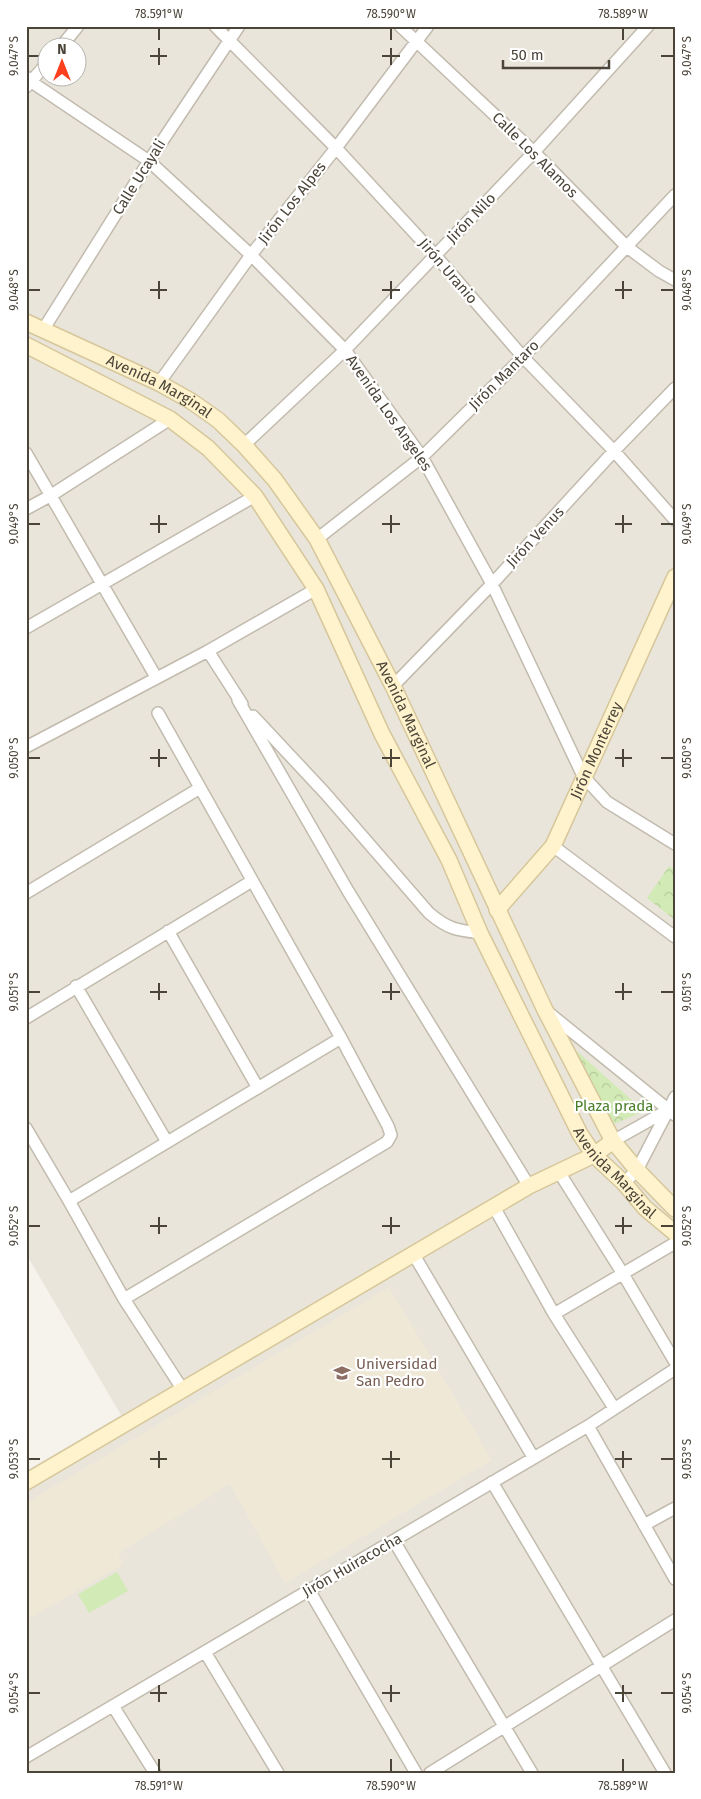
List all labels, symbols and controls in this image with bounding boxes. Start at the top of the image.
text: 78.591°W [135,7,183,21]
text: 78.590°W [366,7,416,21]
text: 78.589°W [598,7,648,21]
text: 9.047°S [7,35,21,76]
text: 9.047°S [680,35,694,76]
north arrow [38,38,88,88]
scale bar [503,38,610,70]
text: N [57,41,67,58]
text: 50 m [511,46,544,64]
street label: Calle Los Alamos [488,108,582,202]
street label: Calle Ucayali [109,136,169,218]
street label: Jirón Los Alpes [254,158,330,248]
street label: Jirón Nilo [443,189,499,247]
street label: Jirón Uranio [415,235,481,307]
text: 9.048°S [7,269,21,311]
text: 9.048°S [680,269,694,311]
street label: Jirón Mantaro [465,336,543,414]
street label: Avenida Marginal [104,351,216,422]
street label: Avenida Los Angeles [342,351,436,475]
text: 9.049°S [7,503,21,545]
street label: Jirón Venus [502,503,568,571]
text: 9.049°S [680,503,694,545]
street label: Avenida Marginal [372,658,440,772]
street label: Jirón Monterrey [566,698,626,802]
text: 9.050°S [7,737,21,779]
text: 9.050°S [680,737,694,779]
text: 9.051°S [7,972,21,1012]
text: 9.051°S [680,972,694,1012]
park label: Plaza prada [575,1097,653,1115]
street label: Avenida Marginal [569,1124,660,1223]
text: 9.052°S [7,1205,21,1246]
text: 9.052°S [680,1205,694,1246]
place label: Universidad San Pedro [356,1355,437,1390]
school or university icon: Universidad San Pedro [332,1363,352,1383]
text: 9.053°S [7,1438,21,1479]
text: 9.053°S [680,1438,694,1479]
street label: Jirón Huiracocha [299,1529,405,1601]
text: 9.054°S [7,1672,21,1713]
text: 9.054°S [680,1672,694,1713]
text: 78.591°W [135,1779,183,1793]
text: 78.590°W [366,1779,416,1793]
text: 78.589°W [598,1779,648,1793]

